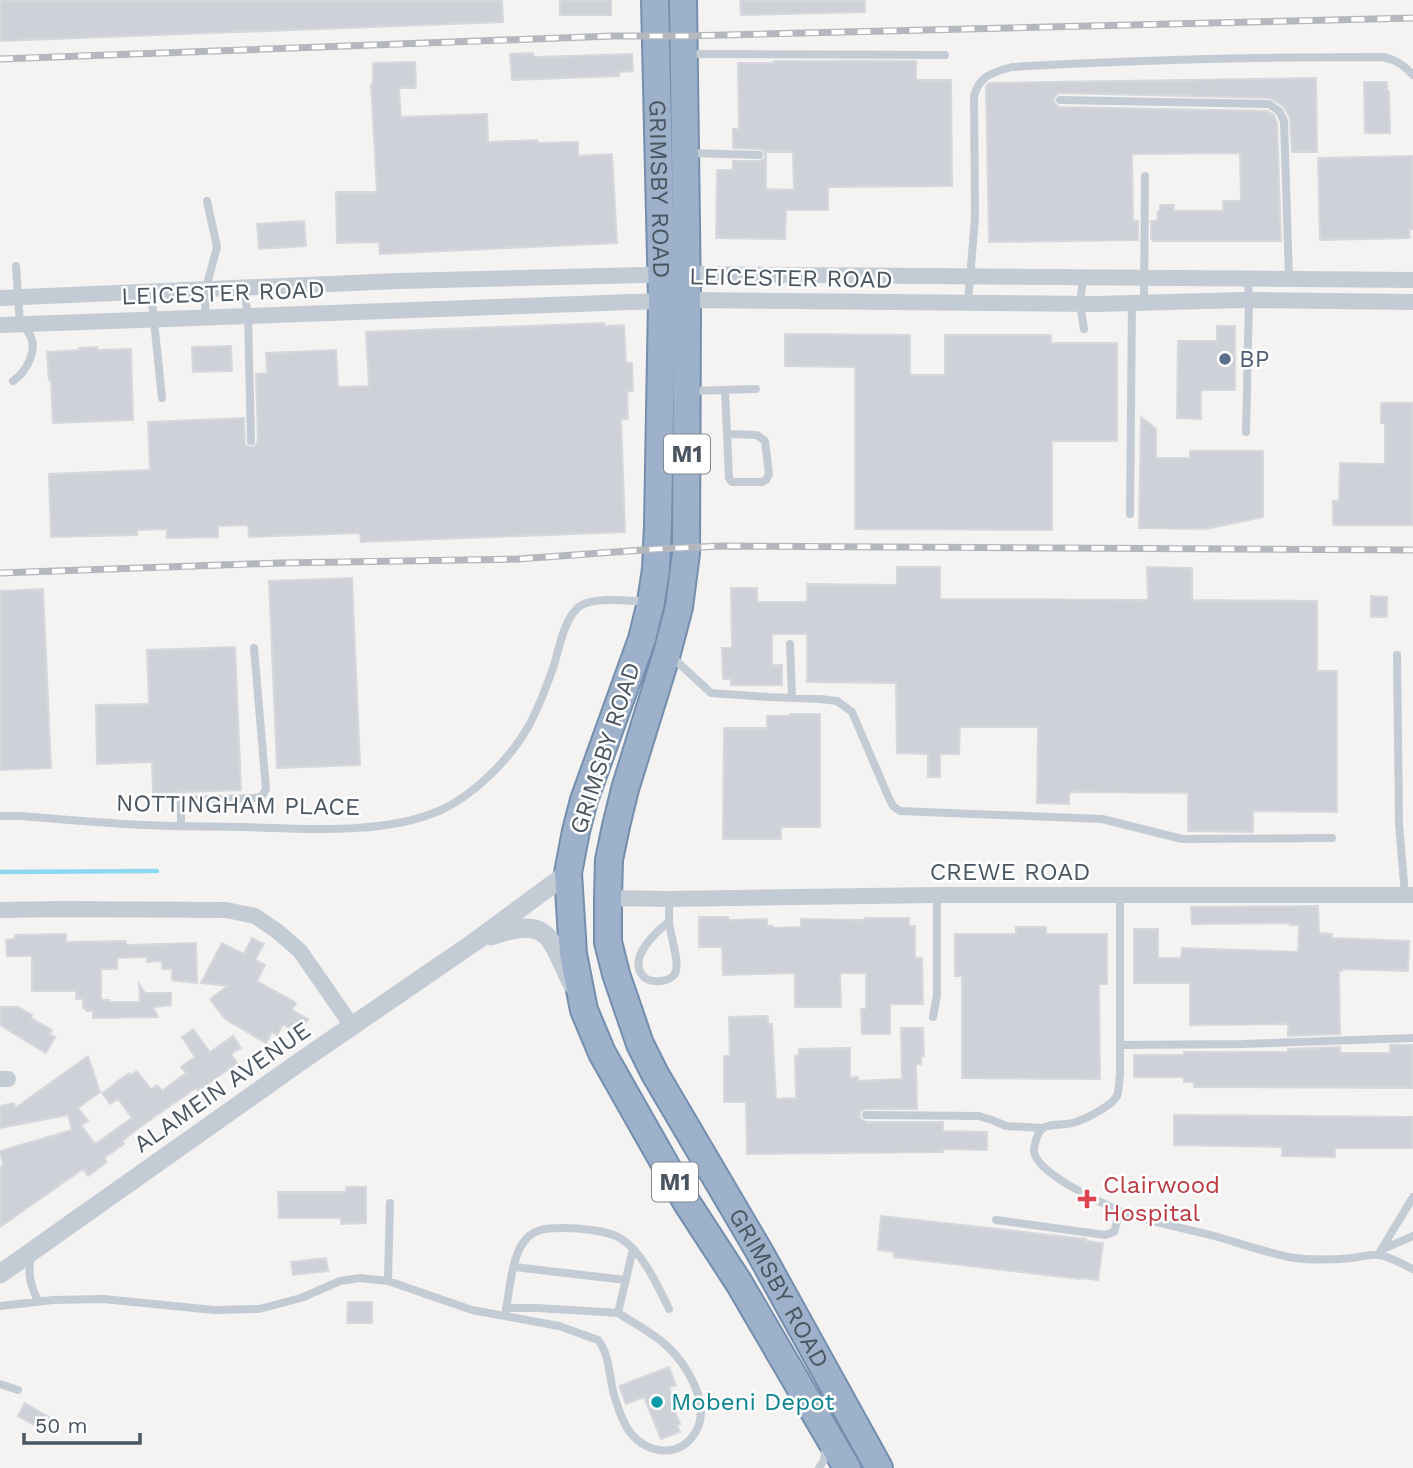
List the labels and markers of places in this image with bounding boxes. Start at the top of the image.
place label: BP [1239,345,1269,373]
marker: BP [1217,351,1233,367]
place label: Clairwood Hospital [1103,1171,1220,1227]
marker: Clairwood Hospital [1077,1189,1097,1209]
place label: Mobeni Depot [671,1388,834,1416]
marker: Mobeni Depot [649,1394,665,1410]

